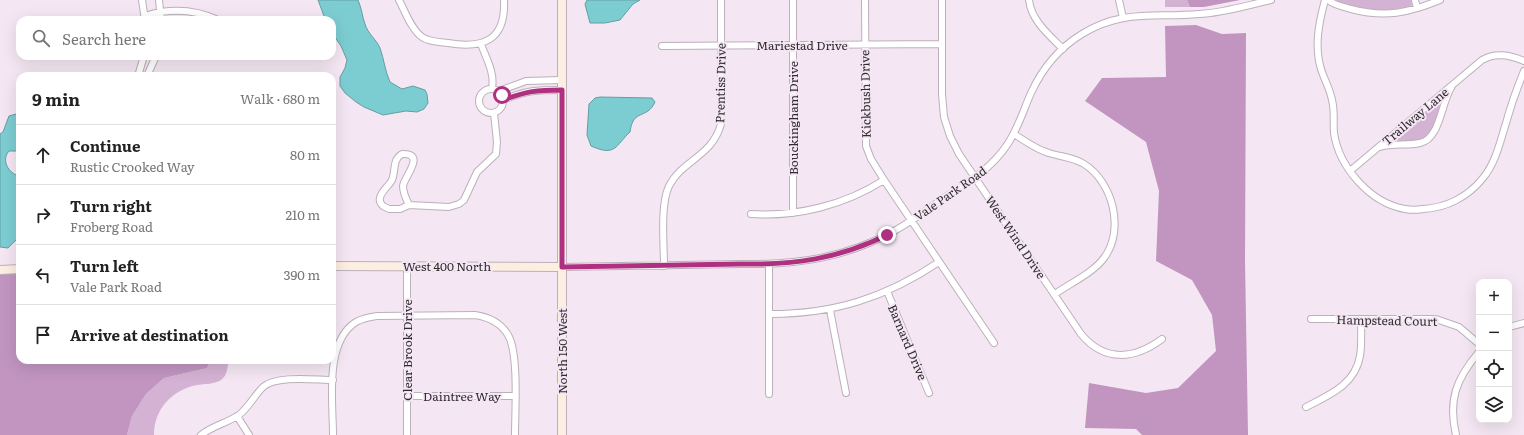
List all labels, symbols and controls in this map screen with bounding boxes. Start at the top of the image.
search box [16,16,336,60]
icon: search [30,27,52,49]
text: Search here [62,27,146,50]
street label: Mariestad Drive [756,36,848,54]
street label: Prentiss Drive [710,43,730,123]
street label: Kickbush Drive [855,50,875,138]
street label: Bouckingham Drive [784,61,802,175]
street label: Trailway Lane [1378,83,1452,149]
text: 9 min [32,86,80,111]
route start [493,86,511,104]
text: Walk · 680 m [240,89,320,108]
text: Continue [70,134,140,157]
icon: ahead [32,144,54,166]
text: 80 m [290,145,320,164]
text: Rustic Crooked Way [70,157,195,176]
street label: Vale Park Road [910,161,990,225]
street label: West Wind Drive [982,192,1050,282]
text: Turn right [70,194,152,217]
icon: right [32,204,54,226]
text: 210 m [285,205,320,224]
text: Froberg Road [70,217,153,236]
route end [878,226,896,244]
text: Turn left [70,254,139,277]
street label: West 400 North [403,257,491,275]
icon: left [32,264,54,286]
text: 390 m [283,265,320,284]
text: Vale Park Road [70,277,162,296]
map controls [1476,279,1512,423]
button: + [1476,279,1512,315]
street label: Clear Brook Drive [398,299,416,401]
street label: Barnard Drive [884,301,932,383]
street label: North 150 West [553,308,571,394]
street label: Hampstead Court [1336,310,1438,330]
button: − [1476,315,1512,351]
text: Arrive at destination [70,323,229,346]
icon: arrive [32,324,54,346]
button: locate [1476,351,1512,387]
street label: Daintree Way [423,387,501,405]
button: layers [1476,387,1512,423]

